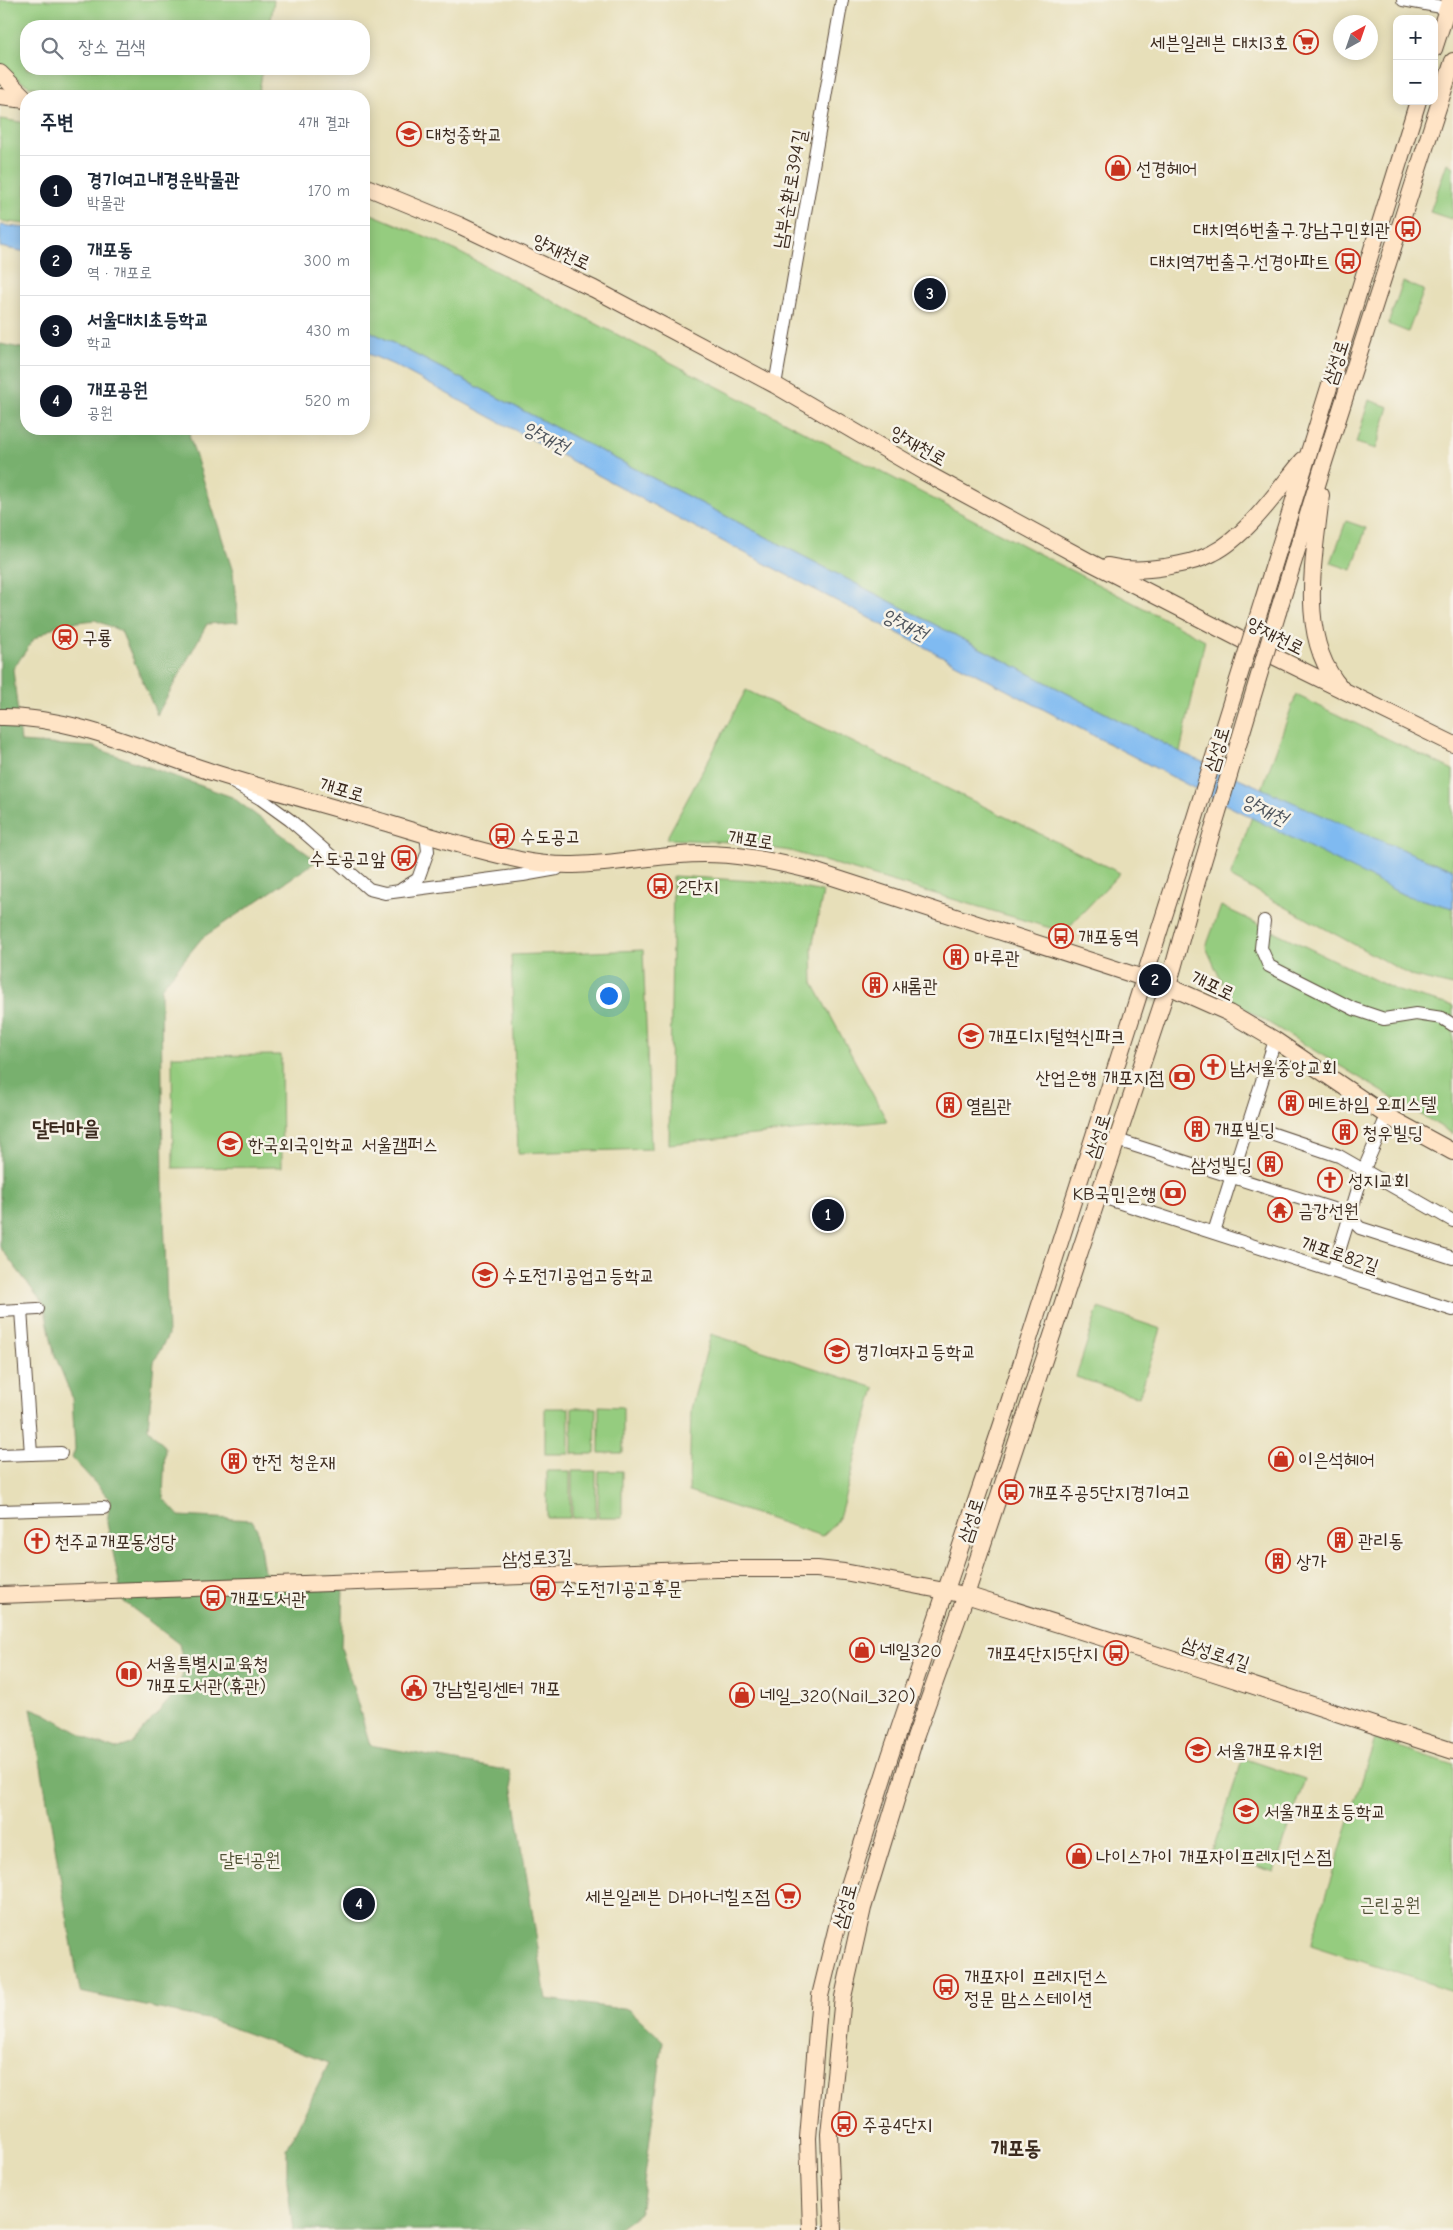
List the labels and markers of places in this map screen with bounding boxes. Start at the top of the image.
supermarket icon: 세븐일레븐 대치3호 [1293,29,1319,55]
place label: 세븐일레븐 대치3호 [1150,32,1288,54]
school or university icon: 대청중학교 [396,121,422,147]
place label: 대청중학교 [426,124,502,146]
shop icon: 선경헤어 [1105,155,1131,181]
place label: 선경헤어 [1136,158,1197,180]
bus stop icon: 대치역6번출구.강남구민회관 [1395,216,1421,242]
place label: 대치역6번출구.강남구민회관 [1193,219,1390,241]
bus stop icon: 대치역7번출구.선경아파트 [1335,248,1361,274]
place label: 대치역7번출구.선경아파트 [1150,251,1330,273]
pin: 3 [914,275,946,313]
station icon: 구룡 [52,624,78,650]
place label: 구룡 [82,627,113,649]
bus stop icon: 수도공고 [489,823,515,849]
place label: 수도공고 [520,826,581,848]
bus stop icon: 수도공고앞 [391,845,417,871]
place label: 수도공고앞 [310,848,386,870]
bus stop icon: 2단지 [647,873,673,899]
place label: 2단지 [678,876,719,898]
bus stop icon: 개포동역 [1048,923,1074,949]
place label: 개포동역 [1078,926,1139,948]
building icon: 마루관 [943,944,969,970]
place label: 마루관 [974,947,1020,969]
pin: 2 [1139,961,1171,999]
building icon: 새롬관 [862,972,888,998]
place label: 새롬관 [892,975,938,997]
school or university icon: 개포디지털혁신파크 [958,1023,984,1049]
place label: 개포디지털혁신파크 [988,1026,1126,1048]
church icon: 남서울중앙교회 [1200,1054,1226,1080]
place label: 남서울중앙교회 [1230,1057,1337,1079]
bank icon: 산업은행 개포지점 [1169,1064,1195,1090]
place label: 산업은행 개포지점 [1035,1067,1164,1089]
building icon: 메트하임 오피스텔 [1278,1090,1304,1116]
building icon: 열림관 [936,1092,962,1118]
place label: 메트하임 오피스텔 [1308,1093,1437,1115]
place label: 열림관 [966,1095,1012,1117]
building icon: 개포빌딩 [1184,1116,1210,1142]
place label: 개포빌딩 [1214,1119,1275,1141]
building icon: 청우빌딩 [1332,1119,1358,1145]
place label: 청우빌딩 [1362,1122,1423,1144]
school or university icon: 한국외국인학교 서울캠퍼스 [217,1131,243,1157]
place label: 한국외국인학교 서울캠퍼스 [248,1134,438,1156]
building icon: 삼성빌딩 [1257,1151,1283,1177]
place label: 삼성빌딩 [1191,1154,1252,1176]
church icon: 성지교회 [1317,1167,1343,1193]
place label: 성지교회 [1348,1170,1409,1192]
bank icon: KB국민은행 [1160,1180,1186,1206]
place label: KB국민은행 [1072,1183,1156,1205]
pin: 1 [812,1196,844,1234]
temple icon: 금강선원 [1267,1197,1293,1223]
place label: 금강선원 [1298,1200,1359,1222]
school or university icon: 수도전기공업고등학교 [472,1262,498,1288]
place label: 수도전기공업고등학교 [502,1265,655,1287]
school or university icon: 경기여자고등학교 [824,1338,850,1364]
place label: 경기여자고등학교 [854,1341,976,1363]
shop icon: 이은석헤어 [1268,1446,1294,1472]
building icon: 한전 청운재 [221,1448,247,1474]
place label: 이은석헤어 [1298,1449,1374,1471]
place label: 한전 청운재 [252,1451,335,1473]
bus stop icon: 개포주공5단지경기여고 [998,1479,1024,1505]
place label: 개포주공5단지경기여고 [1028,1482,1191,1504]
building icon: 관리동 [1327,1527,1353,1553]
church icon: 천주교개포동성당 [24,1528,50,1554]
place label: 관리동 [1358,1530,1404,1552]
place label: 천주교개포동성당 [54,1531,176,1553]
building icon: 상가 [1265,1548,1291,1574]
place label: 상가 [1296,1551,1327,1573]
bus stop icon: 수도전기공고후문 [530,1575,556,1601]
place label: 수도전기공고후문 [560,1578,682,1600]
bus stop icon: 개포도서관 [200,1585,226,1611]
place label: 개포도서관 [230,1588,306,1610]
shop icon: 네일320 [849,1637,875,1663]
place label: 네일320 [880,1640,942,1662]
bus stop icon: 개포4단지5단지 [1103,1640,1129,1666]
place label: 개포4단지5단지 [987,1643,1098,1665]
place label: 서울특별시교육청 개포도서관(휴관) [146,1653,268,1697]
library icon: 서울특별시교육청 개포도서관(휴관) [116,1661,142,1687]
public building icon: 강남힐링센터 개포 [401,1675,427,1701]
place label: 강남힐링센터 개포 [432,1678,561,1700]
shop icon: 네일_320(Nail_320) [729,1682,755,1708]
place label: 네일_320(Nail_320) [760,1685,916,1707]
school or university icon: 서울개포유치원 [1185,1737,1211,1763]
place label: 서울개포유치원 [1216,1740,1323,1762]
school or university icon: 서울개포초등학교 [1233,1798,1259,1824]
place label: 서울개포초등학교 [1264,1801,1386,1823]
shop icon: 나이스가이 개포자이프레지던스점 [1066,1843,1092,1869]
place label: 나이스가이 개포자이프레지던스점 [1096,1846,1332,1868]
supermarket icon: 세븐일레븐 DH아너힐즈점 [775,1883,801,1909]
pin: 4 [343,1885,375,1923]
place label: 세븐일레븐 DH아너힐즈점 [585,1886,770,1908]
place label: 개포자이 프레지던스 정문 맘스스테이션 [964,1966,1108,2010]
bus stop icon: 개포자이 프레지던스 정문 맘스스테이션 [933,1974,959,2000]
bus stop icon: 주공4단지 [831,2111,857,2137]
place label: 주공4단지 [862,2114,932,2136]

